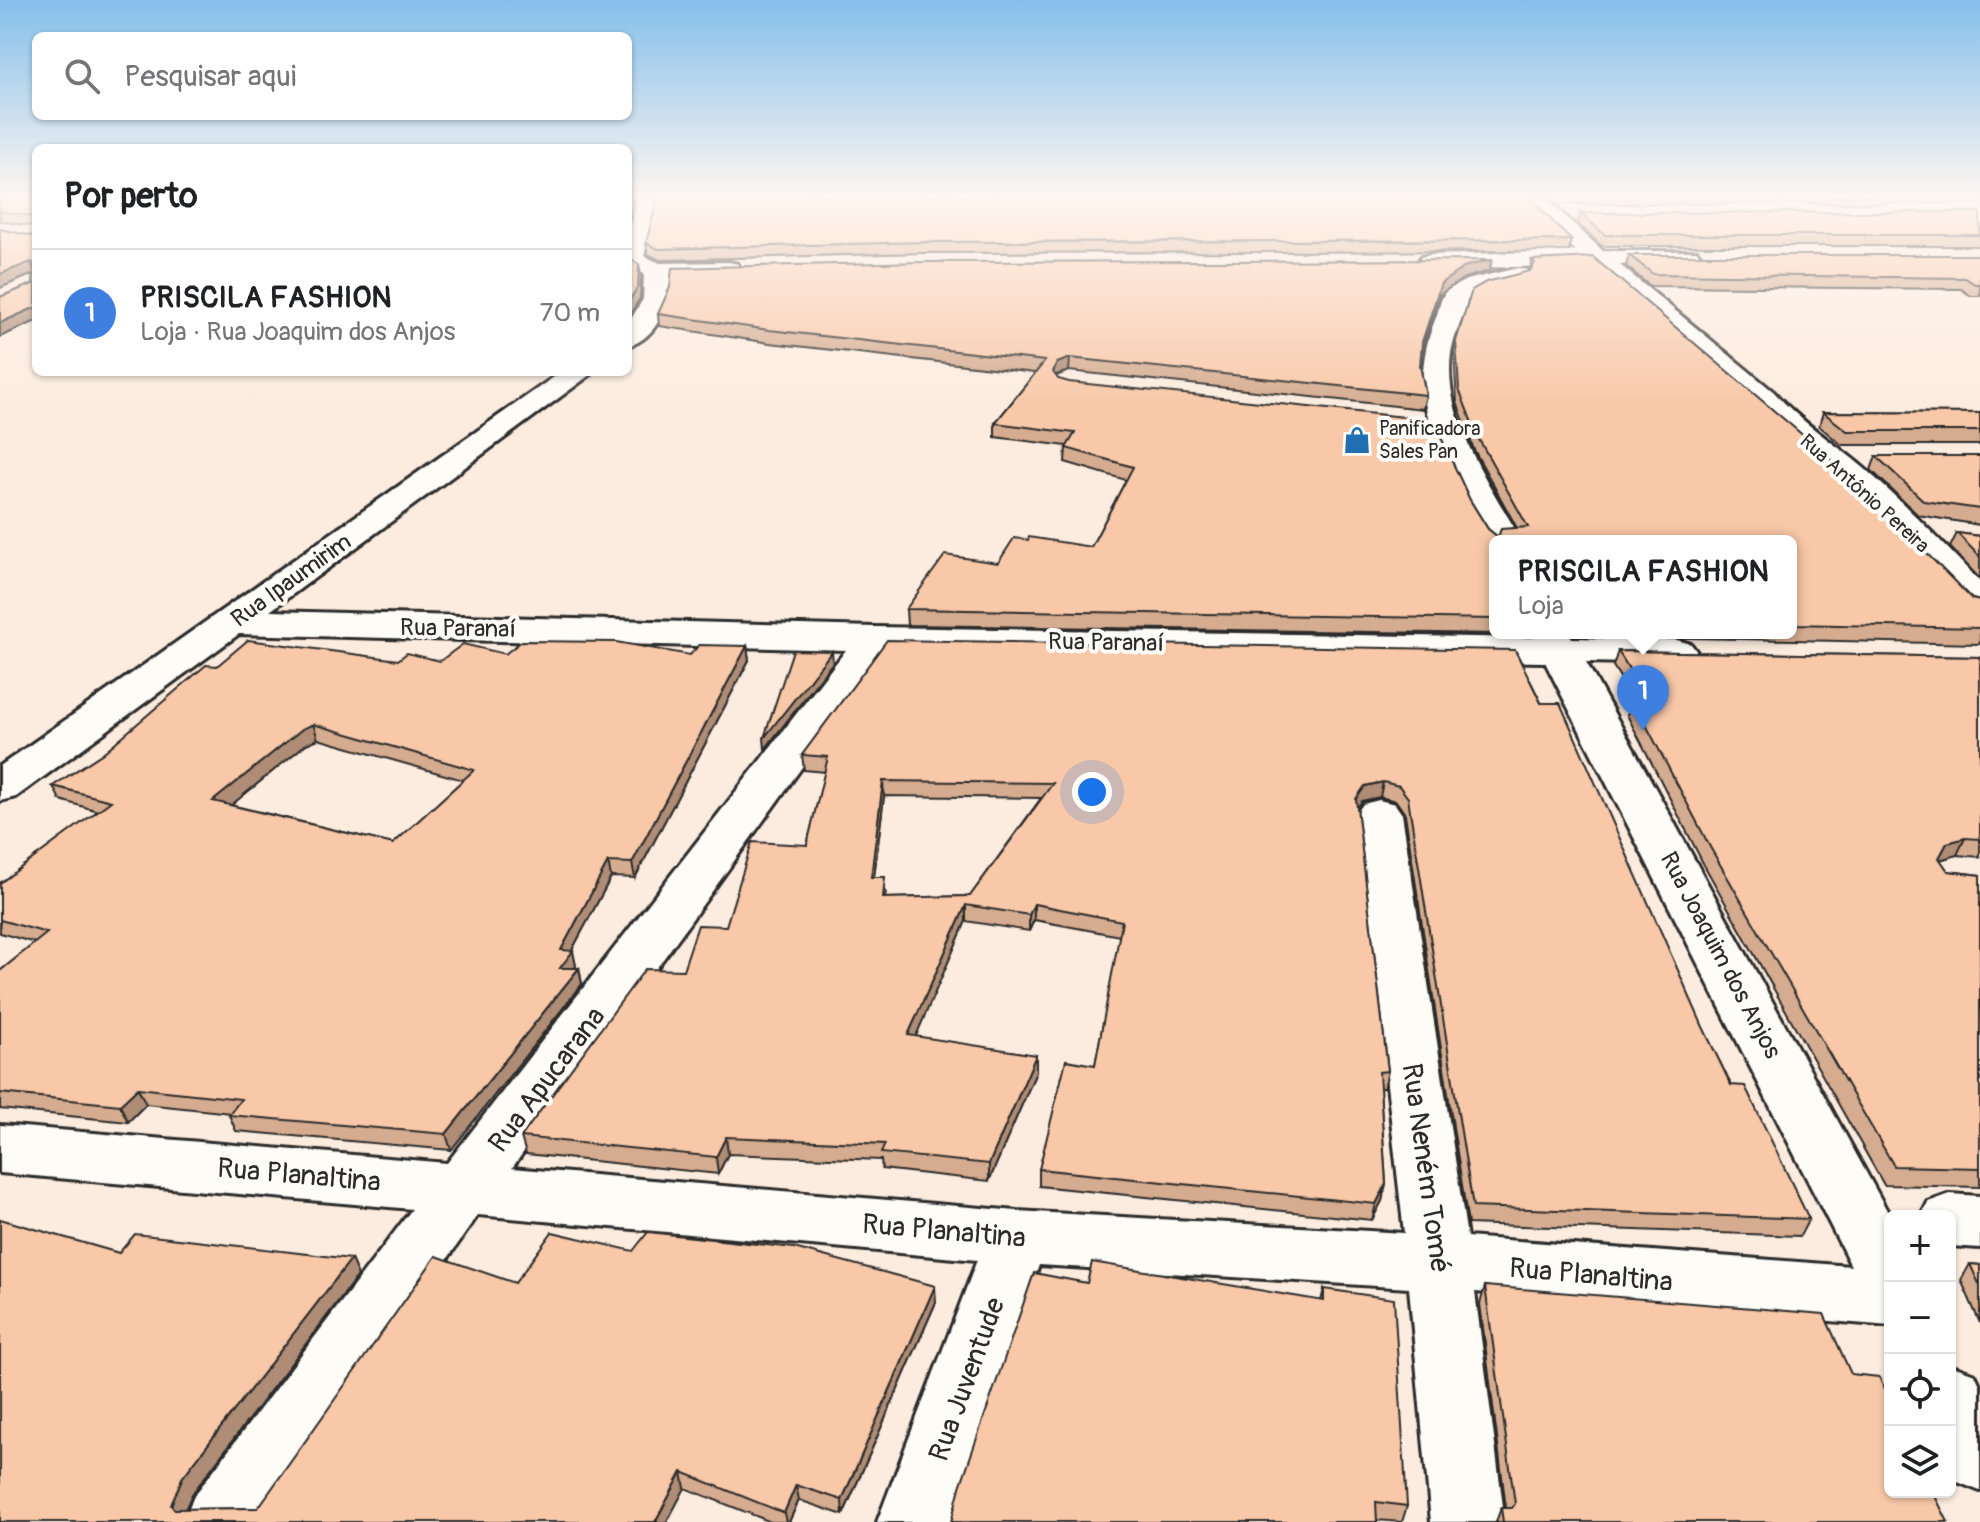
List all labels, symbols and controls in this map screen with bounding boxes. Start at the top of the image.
search box [32,32,632,120]
icon: search [60,54,104,98]
text: Pesquisar aqui [124,58,296,95]
text: Por perto [64,175,197,218]
text: PRISCILA FASHION [140,279,392,316]
text: 1 [85,297,95,329]
text: 70 m [540,297,600,329]
text: Loja · Rua Joaquim dos Anjos [140,316,455,348]
place label: Panificadora Sales Pan [1379,416,1481,464]
shop icon: Panificadora Sales Pan [1342,425,1372,455]
street label: Rua Antônio Pereira [1795,429,1935,558]
street label: Rua Ipaumirim [225,527,357,634]
popup [1489,535,1797,639]
text: PRISCILA FASHION [1517,553,1769,590]
text: Loja [1517,590,1564,622]
street label: Rua Paranaí [400,613,516,644]
street label: Rua Paranaí [1048,627,1164,658]
pin: 1 [1617,665,1669,731]
your location [1072,772,1112,812]
street label: Rua Joaquim dos Anjos [1654,847,1787,1064]
street label: Rua Apucarana [481,1000,613,1160]
street label: Rua Neném Tomé [1393,1061,1458,1275]
street label: Rua Planaltina [216,1151,382,1200]
street label: Rua Planaltina [861,1207,1027,1256]
map controls [1884,1210,1956,1498]
button: + [1884,1210,1956,1282]
street label: Rua Planaltina [1508,1251,1674,1300]
button: − [1884,1282,1956,1354]
street label: Rua Juventude [922,1293,1013,1466]
button: locate [1884,1354,1956,1426]
button: layers [1884,1426,1956,1498]

